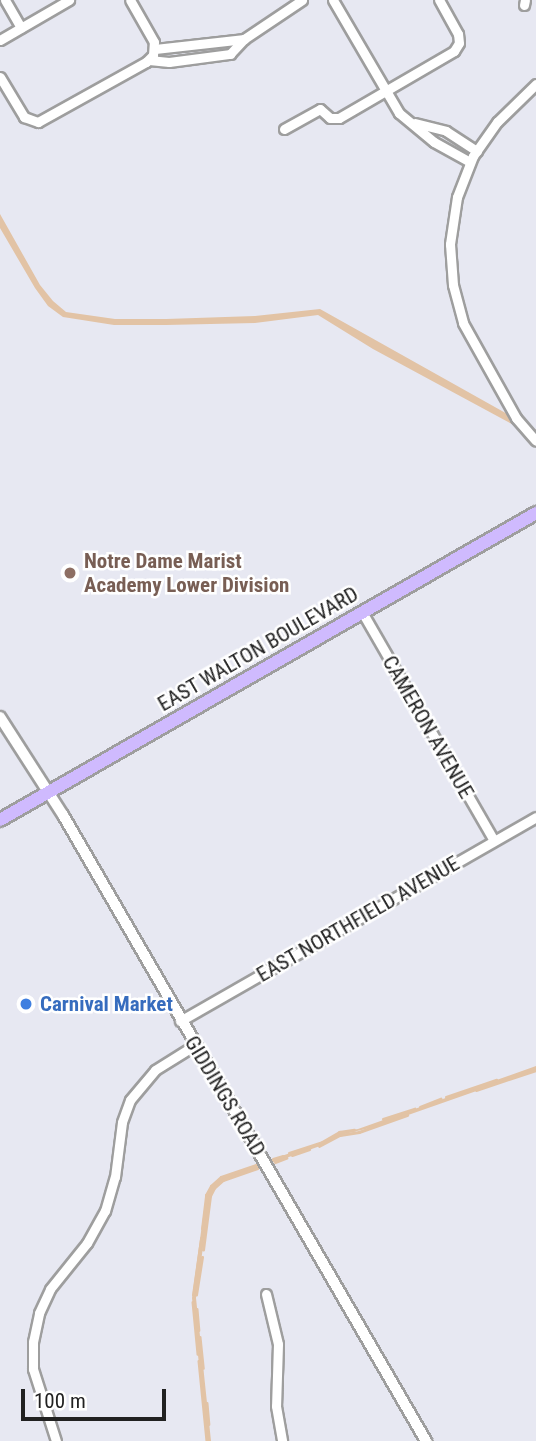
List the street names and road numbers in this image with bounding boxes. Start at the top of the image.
street label: EAST WALTON BOULEVARD [153,581,363,717]
street label: CAMERON AVENUE [377,651,479,803]
street label: EAST NORTHFIELD AVENUE [252,850,464,988]
street label: GIDDINGS ROAD [179,1031,271,1161]

